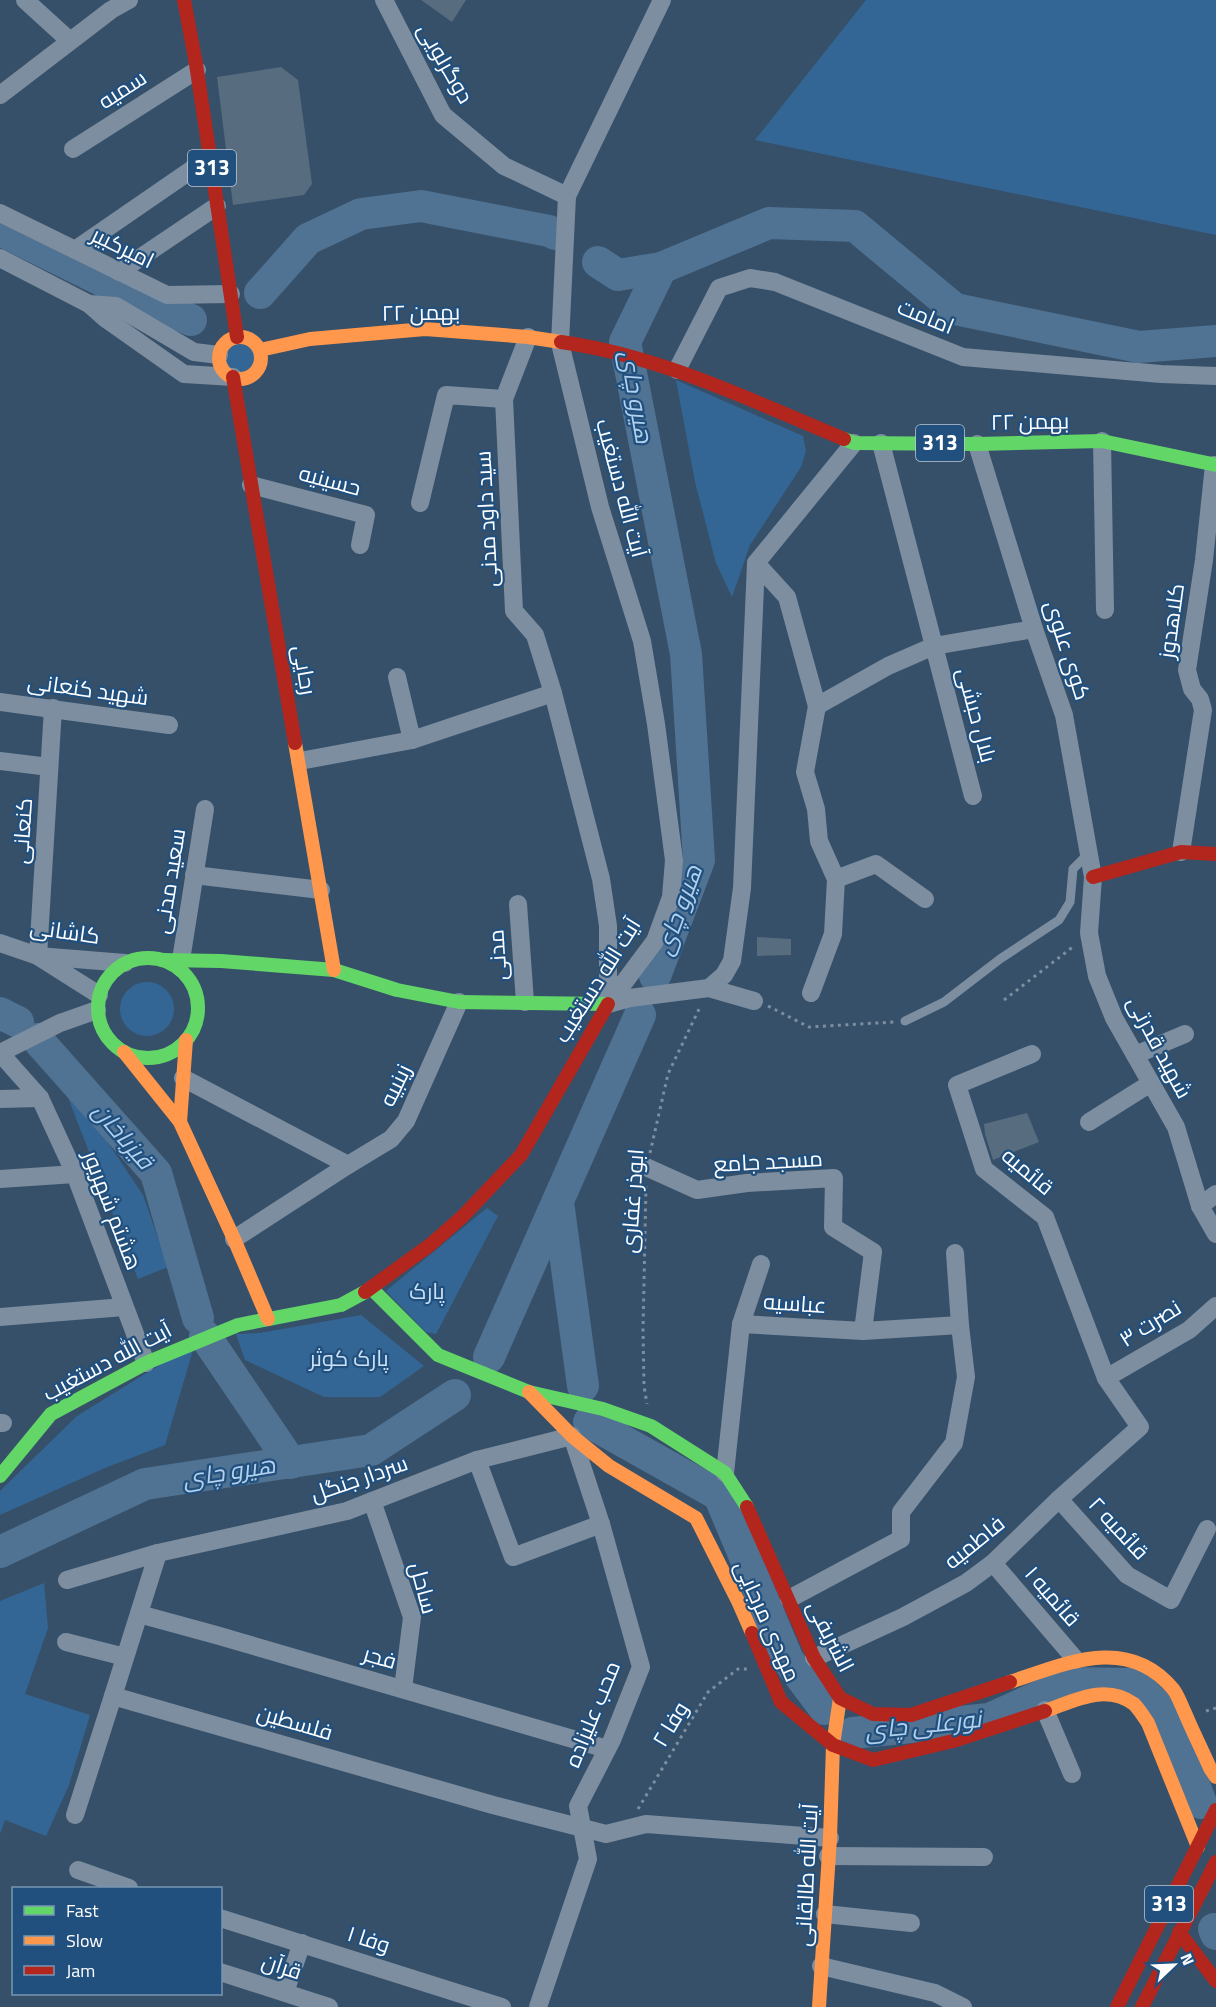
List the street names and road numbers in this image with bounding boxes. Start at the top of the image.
street label: دوگرلویی [409,16,483,110]
street label: سمیه [91,61,153,117]
road number: 313 [188,150,236,186]
street label: امیرکبیر [84,216,160,277]
street label: امامت [892,289,960,343]
street label: ۲۲ بهمن [381,294,461,330]
street label: ۲۲ بهمن [990,403,1070,439]
street label: آیت الله دستغیب [587,415,657,561]
road number: 313 [916,425,964,461]
street label: سید داود مدنی [465,450,507,588]
street label: حسینیه [295,455,365,505]
street label: کلاهدوز [1149,581,1193,663]
street label: کوی علوی [1036,596,1100,704]
street label: رجایی [284,643,326,697]
street label: شهید کنعانی [25,664,151,714]
street label: بلال حبشی [948,664,1006,766]
street label: کنعانی [3,797,41,865]
street label: سعید مدنی [144,826,194,936]
street label: کاشانی [28,909,102,953]
street label: آیت الله دستغیب [545,911,649,1049]
street label: مدنی [478,928,516,982]
street label: شهید قدرتی [1119,990,1201,1104]
street label: زینبیه [370,1058,420,1112]
street label: قائمیه [994,1139,1062,1203]
street label: مسجد جامع [712,1141,824,1181]
street label: هشتم شهریور [74,1143,151,1275]
street label: ابوذر غفاری [611,1148,653,1254]
street label: عباسیه [762,1284,828,1322]
street label: نصرت ۳ [1112,1291,1188,1355]
street label: آیت الله دستغیب [36,1313,178,1409]
street label: سردار جنگل [306,1445,412,1511]
street label: قائمیه ۲ [1081,1489,1157,1567]
street label: فاطمیه [936,1507,1012,1577]
street label: مهدی مرجایی [726,1555,810,1687]
street label: ساحل [401,1558,447,1618]
street label: قائمیه ۱ [1017,1558,1089,1634]
street label: الشریفی [798,1594,864,1678]
street label: فجر [357,1636,401,1678]
street label: محب علیزاده [555,1655,629,1773]
street label: فلسطین [253,1695,337,1749]
street label: وفا ۲ [643,1695,697,1753]
street label: آیت الله طالقانی [785,1802,827,1947]
road number: 313 [1145,1886,1193,1922]
street label: وفا ۱ [343,1916,395,1962]
street label: قرآن [257,1944,307,1988]

